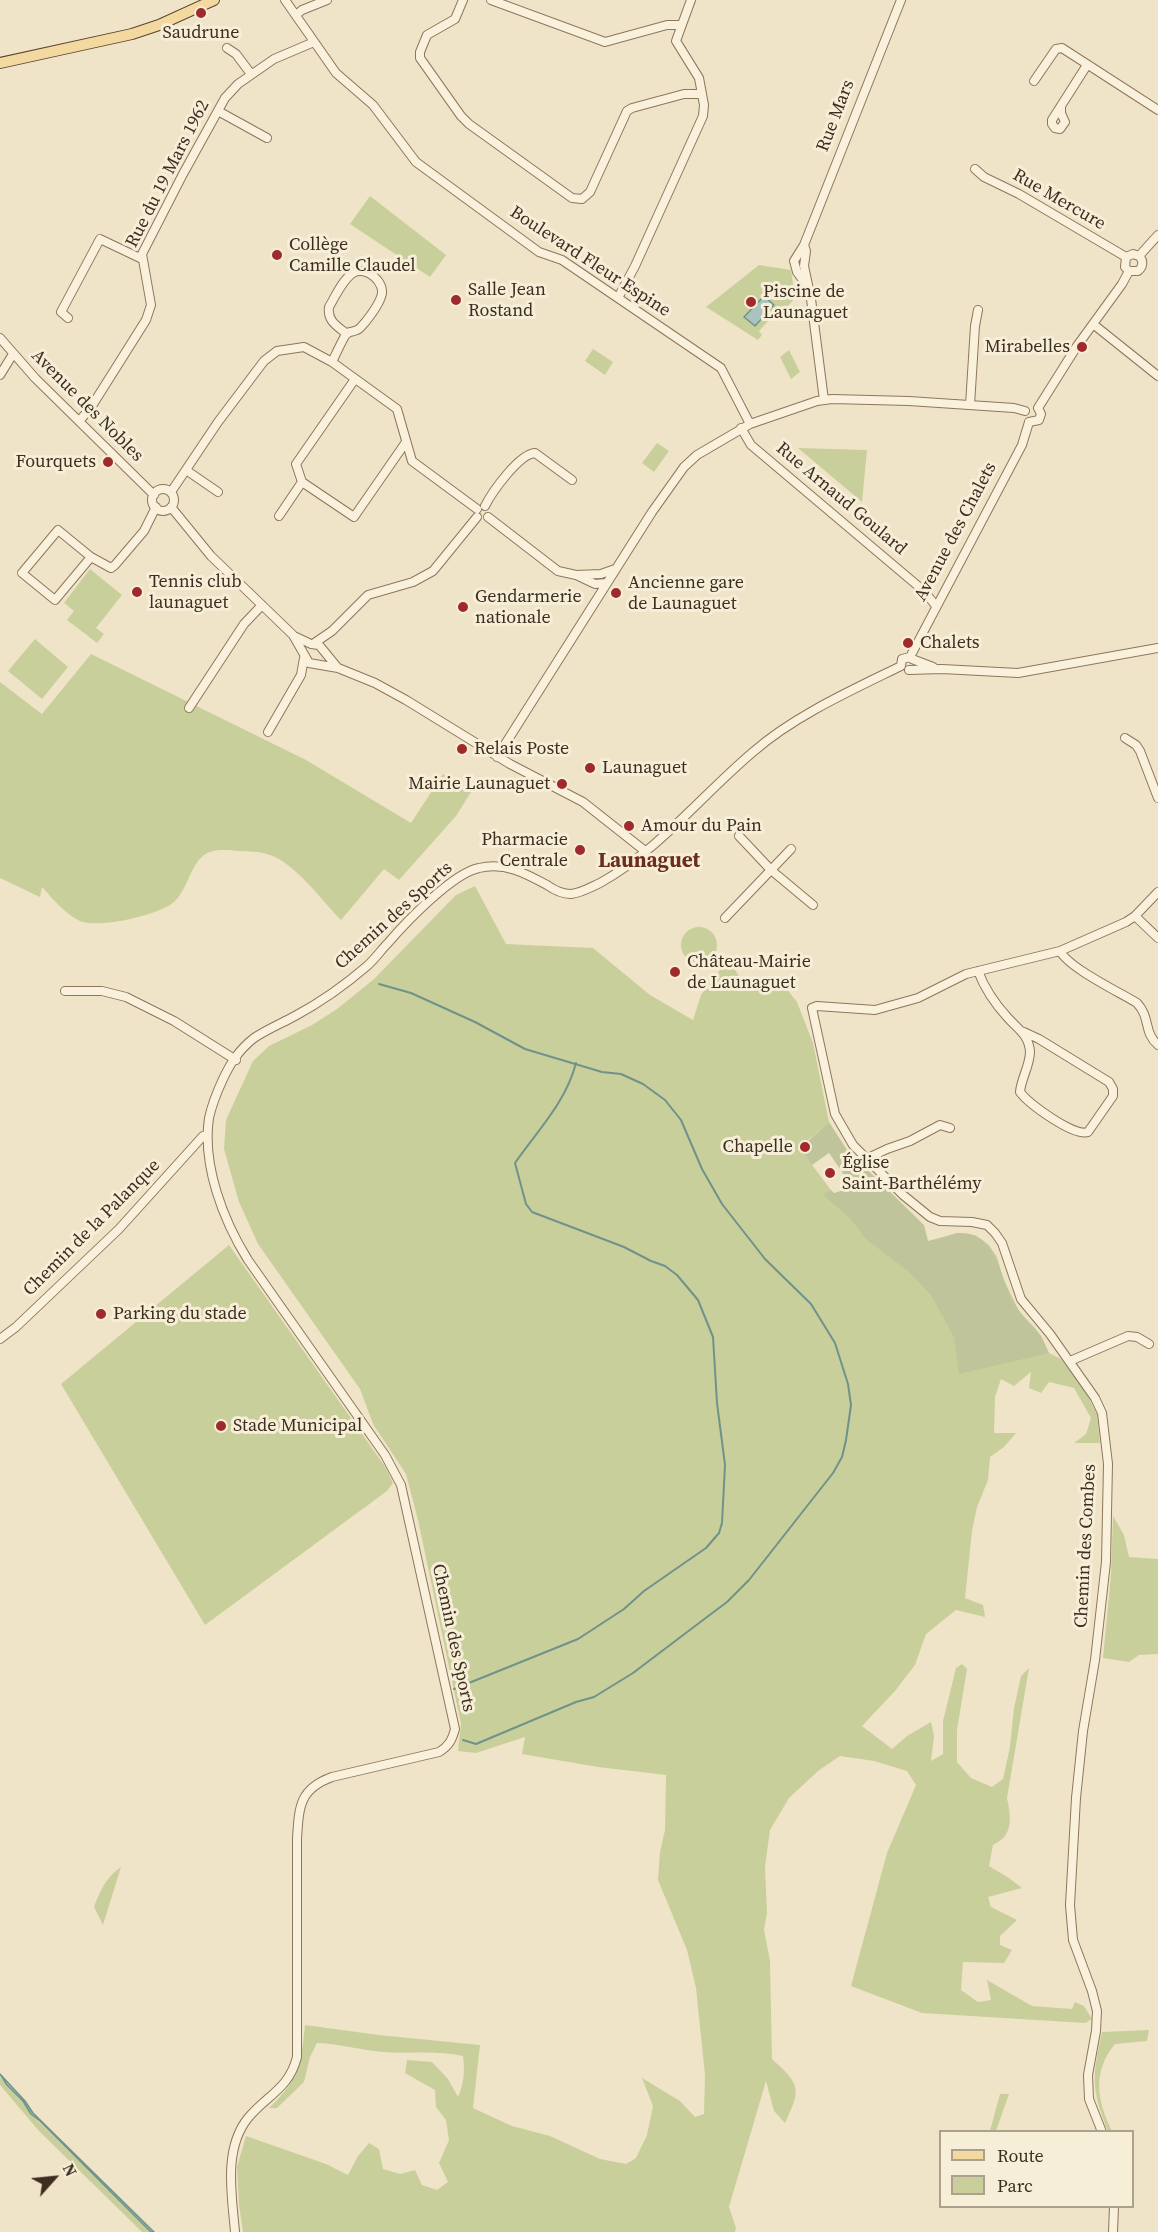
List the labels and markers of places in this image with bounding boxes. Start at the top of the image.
marker: Saudrune [194,6,208,20]
place label: Saudrune [162,22,240,44]
place label: Collège Camille Claudel [289,234,416,276]
marker: Collège Camille Claudel [270,248,284,262]
place label: Salle Jean Rostand [468,279,546,322]
place label: Piscine de Launaguet [763,281,848,324]
marker: Salle Jean Rostand [449,293,463,307]
marker: Piscine de Launaguet [744,295,758,309]
place label: Mirabelles [985,336,1070,358]
marker: Mirabelles [1075,340,1089,354]
place label: Fourquets [16,451,96,473]
marker: Fourquets [101,455,115,469]
place label: Tennis club launaguet [149,571,242,614]
place label: Ancienne gare de Launaguet [628,572,744,614]
marker: Tennis club launaguet [130,585,144,599]
place label: Gendarmerie nationale [475,586,582,628]
marker: Ancienne gare de Launaguet [609,586,623,600]
marker: Gendarmerie nationale [456,600,470,614]
place label: Chalets [920,632,980,654]
marker: Chalets [901,636,915,650]
place label: Relais Poste [474,738,569,760]
marker: Relais Poste [455,742,469,756]
place label: Launaguet [602,757,687,779]
marker: Launaguet [583,761,597,775]
place label: Mairie Launaguet [408,773,550,795]
marker: Mairie Launaguet [555,777,569,791]
place label: Amour du Pain [641,815,762,837]
marker: Amour du Pain [622,819,636,833]
place label: Pharmacie Centrale [481,829,568,872]
marker: Pharmacie Centrale [573,843,587,857]
place label: Château-Mairie de Launaguet [687,951,811,994]
marker: Château-Mairie de Launaguet [668,965,682,979]
place label: Chapelle [723,1136,793,1158]
marker: Chapelle [798,1140,812,1154]
place label: Église Saint-Barthélémy [842,1152,981,1194]
marker: Église Saint-Barthélémy [823,1166,837,1180]
place label: Parking du stade [113,1303,247,1325]
marker: Parking du stade [94,1307,108,1321]
place label: Stade Municipal [233,1415,362,1437]
marker: Stade Municipal [214,1419,228,1433]

